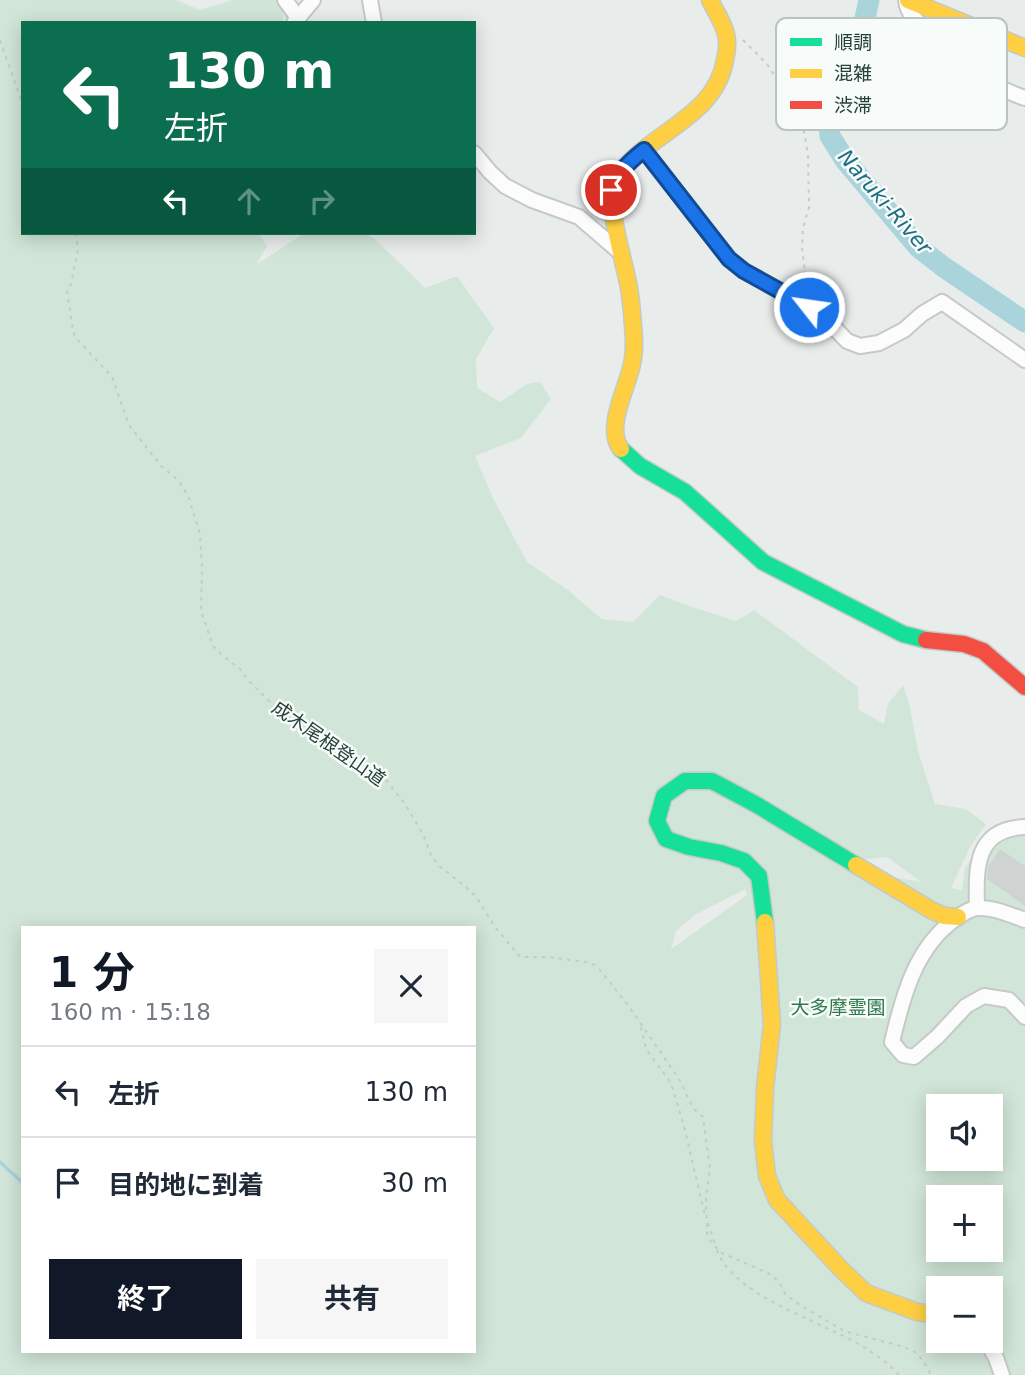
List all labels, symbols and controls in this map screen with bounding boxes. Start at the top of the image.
legend [776,18,1007,130]
text: 順調 [834,31,872,53]
text: 130 m [164,43,334,100]
icon: left [49,49,140,140]
text: 混雑 [834,62,872,84]
text: 渋滞 [834,94,872,116]
text: 左折 [164,109,228,147]
water label: Naruki-River [833,145,938,260]
pin [581,160,641,220]
icon: arrive [592,171,630,209]
icon: left [157,182,195,220]
icon: ahead [230,182,268,220]
icon: right [303,182,341,220]
position arrow [772,270,846,344]
street label: 成木尾根登山道 [268,696,390,790]
text: 1 分 [49,948,135,997]
button: close [374,949,448,1023]
park label: 大多摩霊園 [790,996,886,1018]
text: 160 m · 15:18 [49,999,211,1025]
icon: left [49,1073,87,1111]
text: 130 m [365,1077,448,1107]
text: 左折 [108,1079,160,1109]
map controls [926,1094,1003,1353]
button: sound [926,1094,1003,1171]
icon: arrive [49,1164,87,1202]
text: 30 m [381,1168,448,1198]
text: 目的地に到着 [108,1170,264,1200]
button: + [926,1185,1003,1262]
button: 終了 [49,1259,242,1339]
button: 共有 [256,1259,448,1339]
button: − [926,1276,1003,1353]

